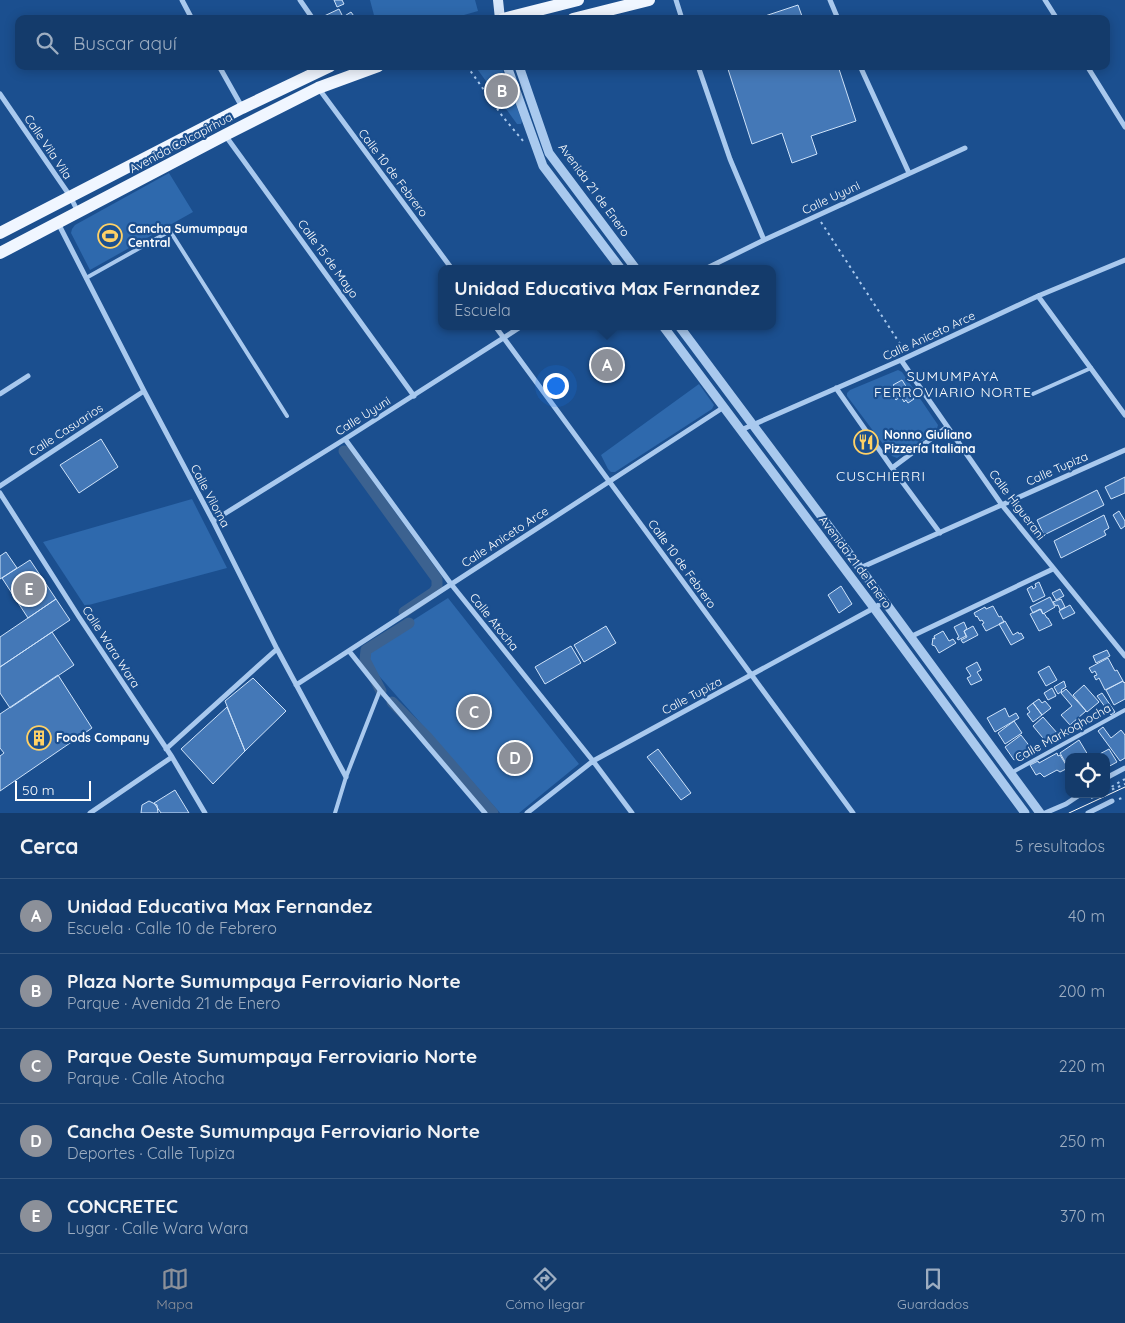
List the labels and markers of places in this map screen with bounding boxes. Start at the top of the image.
pin: B [486,72,518,110]
place label: Cancha Sumumpaya Central [128,221,247,250]
sports icon: Cancha Sumumpaya Central [97,223,123,249]
pin: A [591,346,623,384]
place label: Nonno Giuliano Pizzería Italiana [884,427,976,456]
restaurant icon: Nonno Giuliano Pizzería Italiana [853,429,879,455]
pin: E [13,570,45,608]
pin: C [458,693,490,731]
building icon: Foods Company [26,725,52,751]
place label: Foods Company [56,730,150,745]
pin: D [499,739,531,777]

